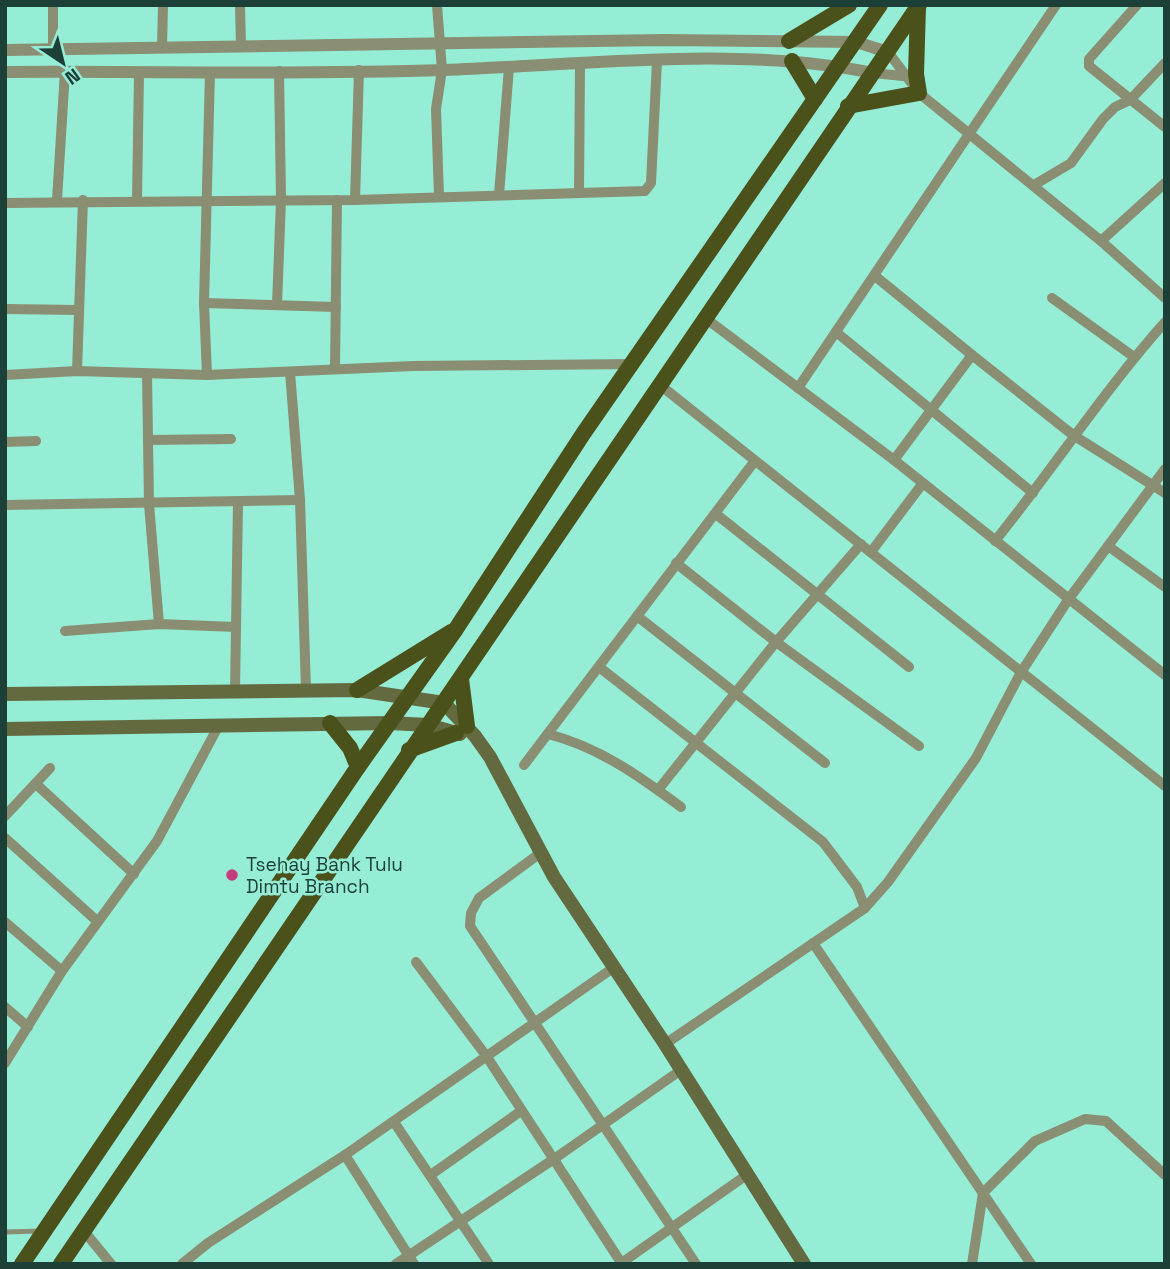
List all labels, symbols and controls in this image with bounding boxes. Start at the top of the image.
north arrow [28,28,98,98]
text: N [60,63,85,90]
place label: Tsehay Bank Tulu Dimtu Branch [246,852,403,899]
marker: Tsehay Bank Tulu Dimtu Branch [224,867,240,883]

